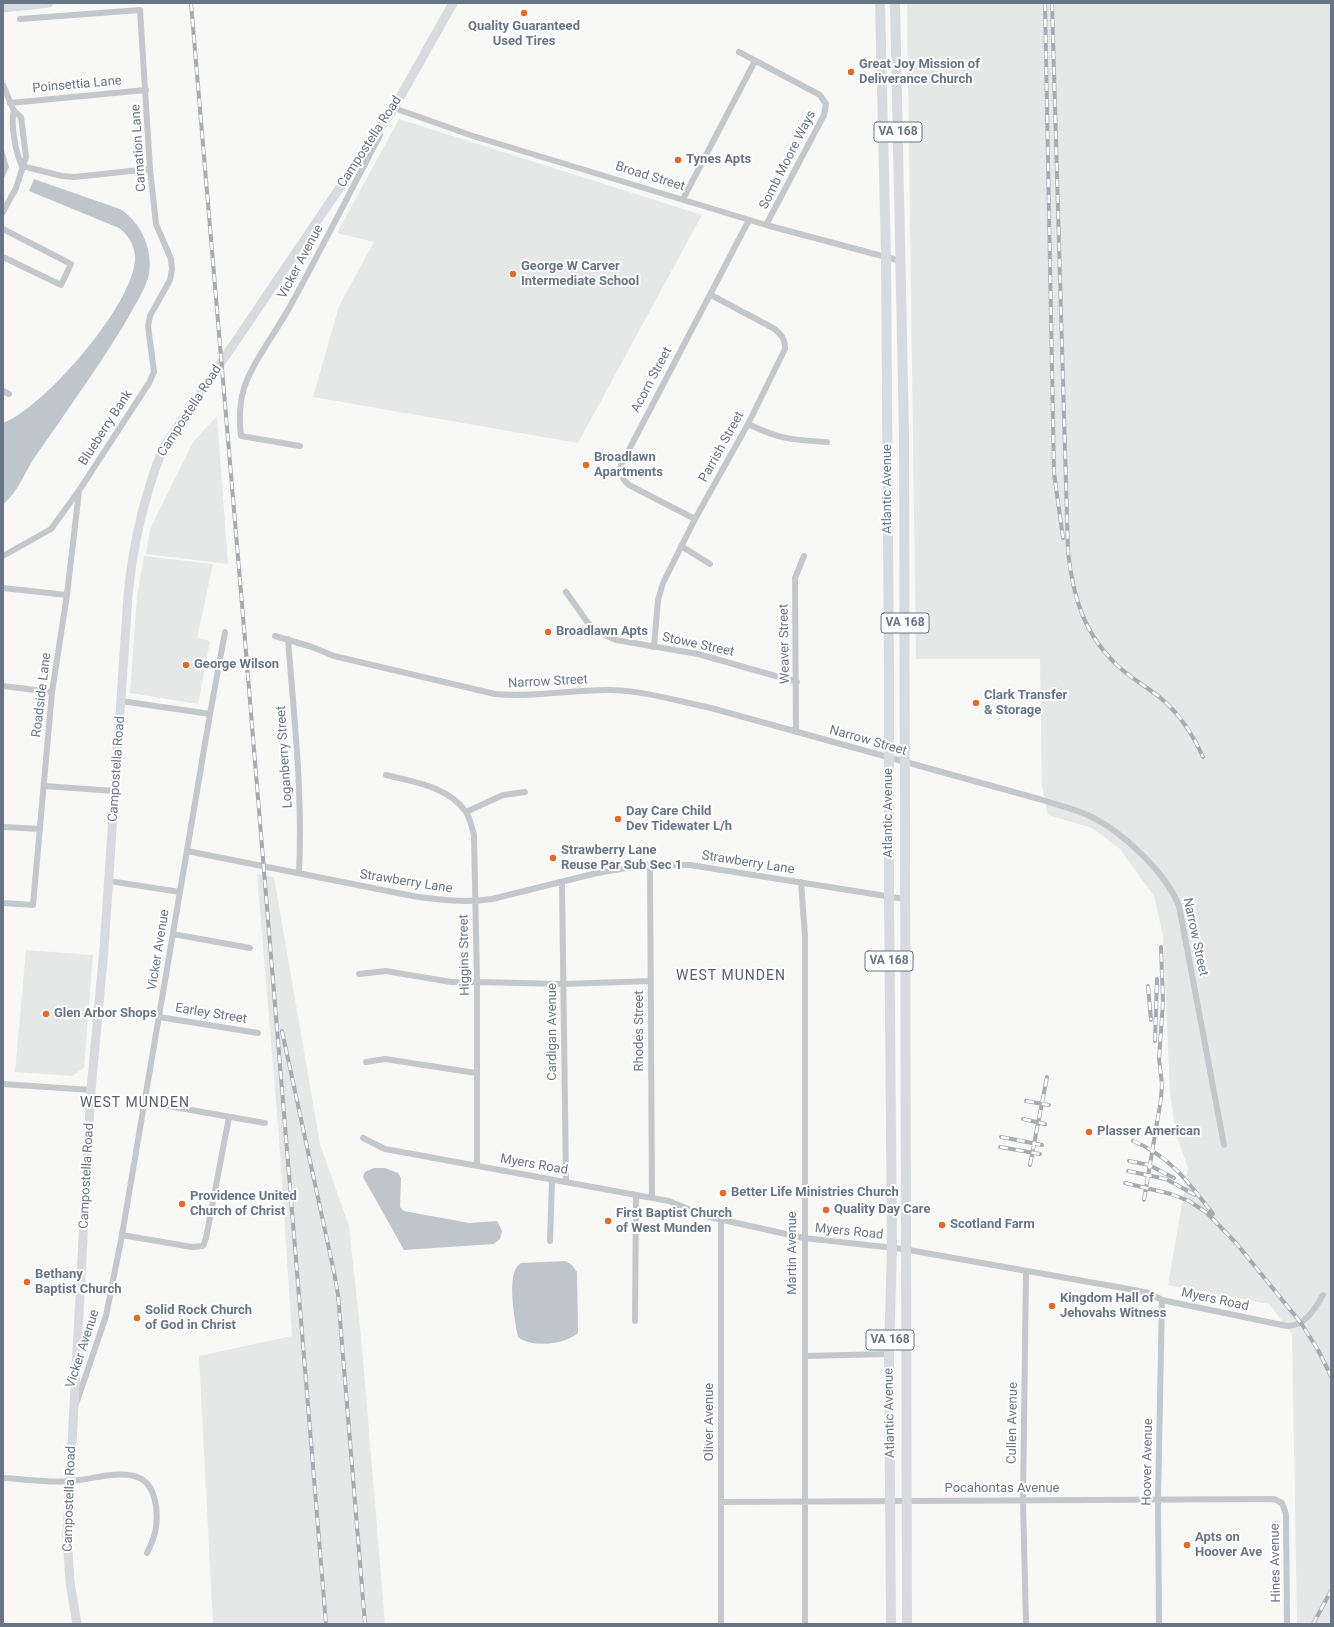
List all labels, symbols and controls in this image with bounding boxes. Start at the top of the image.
marker: Quality Guaranteed Used Tires [519,8,529,18]
place label: Quality Guaranteed Used Tires [468,19,580,50]
place label: Great Joy Mission of Deliverance Church [859,57,980,88]
marker: Great Joy Mission of Deliverance Church [846,67,856,77]
street label: Poinsettia Lane [32,73,122,97]
street label: Campostella Road [335,93,405,191]
street label: Carnation Lane [128,104,150,192]
street label: Somb Moore Ways [756,108,820,212]
road number: VA 168 [874,122,922,142]
place label: Tynes Apts [686,152,751,168]
marker: Tynes Apts [673,155,683,165]
street label: Broad Street [613,159,687,195]
street label: Vicker Avenue [275,222,327,302]
place label: George W Carver Intermediate School [521,259,639,290]
marker: George W Carver Intermediate School [508,269,518,279]
street label: Acorn Street [628,345,676,415]
street label: Campostella Road [155,362,225,460]
street label: Blueberry Bank [76,387,136,469]
street label: Parrish Street [696,409,748,485]
street label: Atlantic Avenue [880,444,896,534]
place label: Broadlawn Apartments [594,450,663,481]
marker: Broadlawn Apartments [581,460,591,470]
street label: Weaver Street [777,604,793,684]
road number: VA 168 [881,613,929,633]
place label: Broadlawn Apts [556,624,648,640]
marker: Broadlawn Apts [543,627,553,637]
street label: Stowe Street [660,630,736,660]
street label: Roadside Lane [29,652,55,738]
place label: George Wilson [194,657,279,673]
marker: George Wilson [181,660,191,670]
street label: Narrow Street [508,672,588,692]
place label: Clark Transfer & Storage [984,688,1067,719]
marker: Clark Transfer & Storage [971,698,981,708]
street label: Loganberry Street [274,705,296,809]
street label: Campostella Road [106,716,128,822]
street label: Narrow Street [828,723,908,759]
street label: Atlantic Avenue [881,768,897,858]
place label: Day Care Child Dev Tidewater L/h [626,804,732,835]
marker: Day Care Child Dev Tidewater L/h [613,814,623,824]
place label: Strawberry Lane Reuse Par Sub Sec 1 [561,843,682,874]
street label: Strawberry Lane [701,848,795,878]
marker: Strawberry Lane Reuse Par Sub Sec 1 [548,853,558,863]
street label: Strawberry Lane [359,867,453,897]
street label: Narrow Street [1179,896,1211,978]
street label: Vicker Avenue [145,908,173,992]
street label: Higgins Street [456,914,474,996]
road number: VA 168 [865,951,913,971]
district label: WEST MUNDEN [676,968,786,984]
street label: Cardigan Avenue [545,983,561,1081]
street label: Rhodes Street [632,990,648,1072]
street label: Earley Street [174,1001,248,1027]
place label: Glen Arbor Shops [54,1006,157,1022]
marker: Glen Arbor Shops [41,1009,51,1019]
district label: WEST MUNDEN [80,1095,190,1111]
street label: Campostella Road [76,1123,98,1229]
place label: Plasser American [1097,1124,1200,1140]
marker: Plasser American [1084,1127,1094,1137]
street label: Myers Road [499,1151,569,1179]
place label: Better Life Ministries Church [731,1185,899,1201]
marker: Better Life Ministries Church [718,1188,728,1198]
place label: Providence United Church of Christ [190,1189,297,1220]
marker: Providence United Church of Christ [177,1199,187,1209]
place label: Quality Day Care [834,1202,930,1218]
marker: Quality Day Care [821,1205,831,1215]
place label: First Baptist Church of West Munden [616,1206,732,1237]
street label: Martin Avenue [785,1211,801,1295]
marker: First Baptist Church of West Munden [603,1216,613,1226]
place label: Scotland Farm [950,1217,1035,1233]
marker: Scotland Farm [937,1220,947,1230]
street label: Myers Road [814,1221,884,1243]
place label: Bethany Baptist Church [35,1267,121,1298]
marker: Bethany Baptist Church [22,1277,32,1287]
street label: Myers Road [1180,1285,1250,1315]
place label: Kingdom Hall of Jehovahs Witness [1060,1291,1166,1322]
marker: Kingdom Hall of Jehovahs Witness [1047,1301,1057,1311]
place label: Solid Rock Church of God in Christ [145,1303,252,1334]
street label: Vicker Avenue [63,1308,103,1390]
marker: Solid Rock Church of God in Christ [132,1313,142,1323]
road number: VA 168 [866,1330,914,1350]
street label: Atlantic Avenue [881,1368,899,1458]
street label: Cullen Avenue [1004,1382,1022,1464]
street label: Oliver Avenue [702,1383,718,1461]
street label: Hoover Avenue [1139,1418,1157,1506]
street label: Campostella Road [60,1446,80,1552]
street label: Pocahontas Avenue [945,1481,1059,1497]
street label: Hines Avenue [1268,1523,1284,1603]
place label: Apts on Hoover Ave [1195,1530,1262,1561]
marker: Apts on Hoover Ave [1182,1540,1192,1550]

